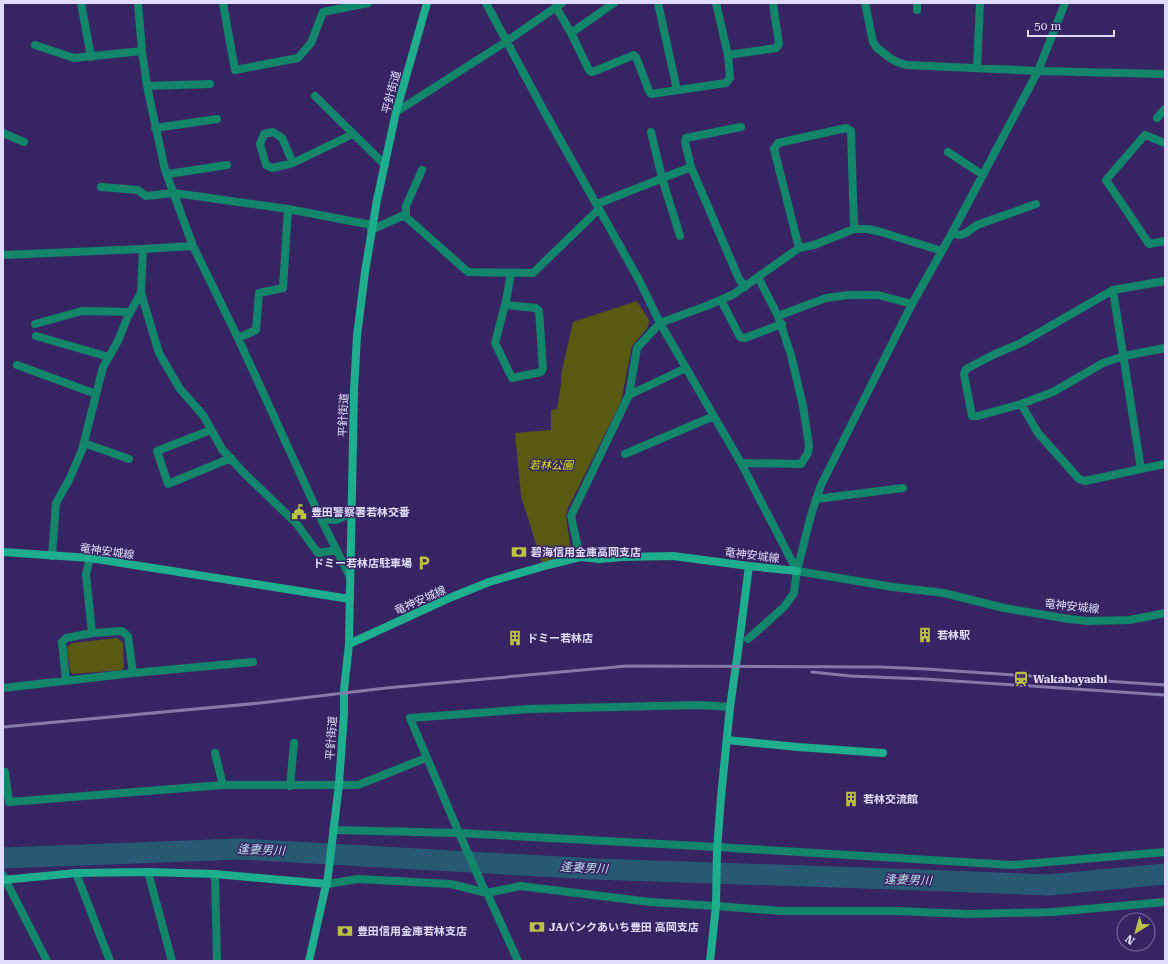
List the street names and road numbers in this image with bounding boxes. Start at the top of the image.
street label: 平針街道 [380,69,403,115]
street label: 平針街道 [336,393,351,437]
street label: 竜神安城線 [79,541,135,562]
street label: 竜神安城線 [724,546,780,565]
street label: 竜神安城線 [392,583,448,618]
street label: 竜神安城線 [1044,597,1100,616]
street label: 平針街道 [323,716,340,760]

